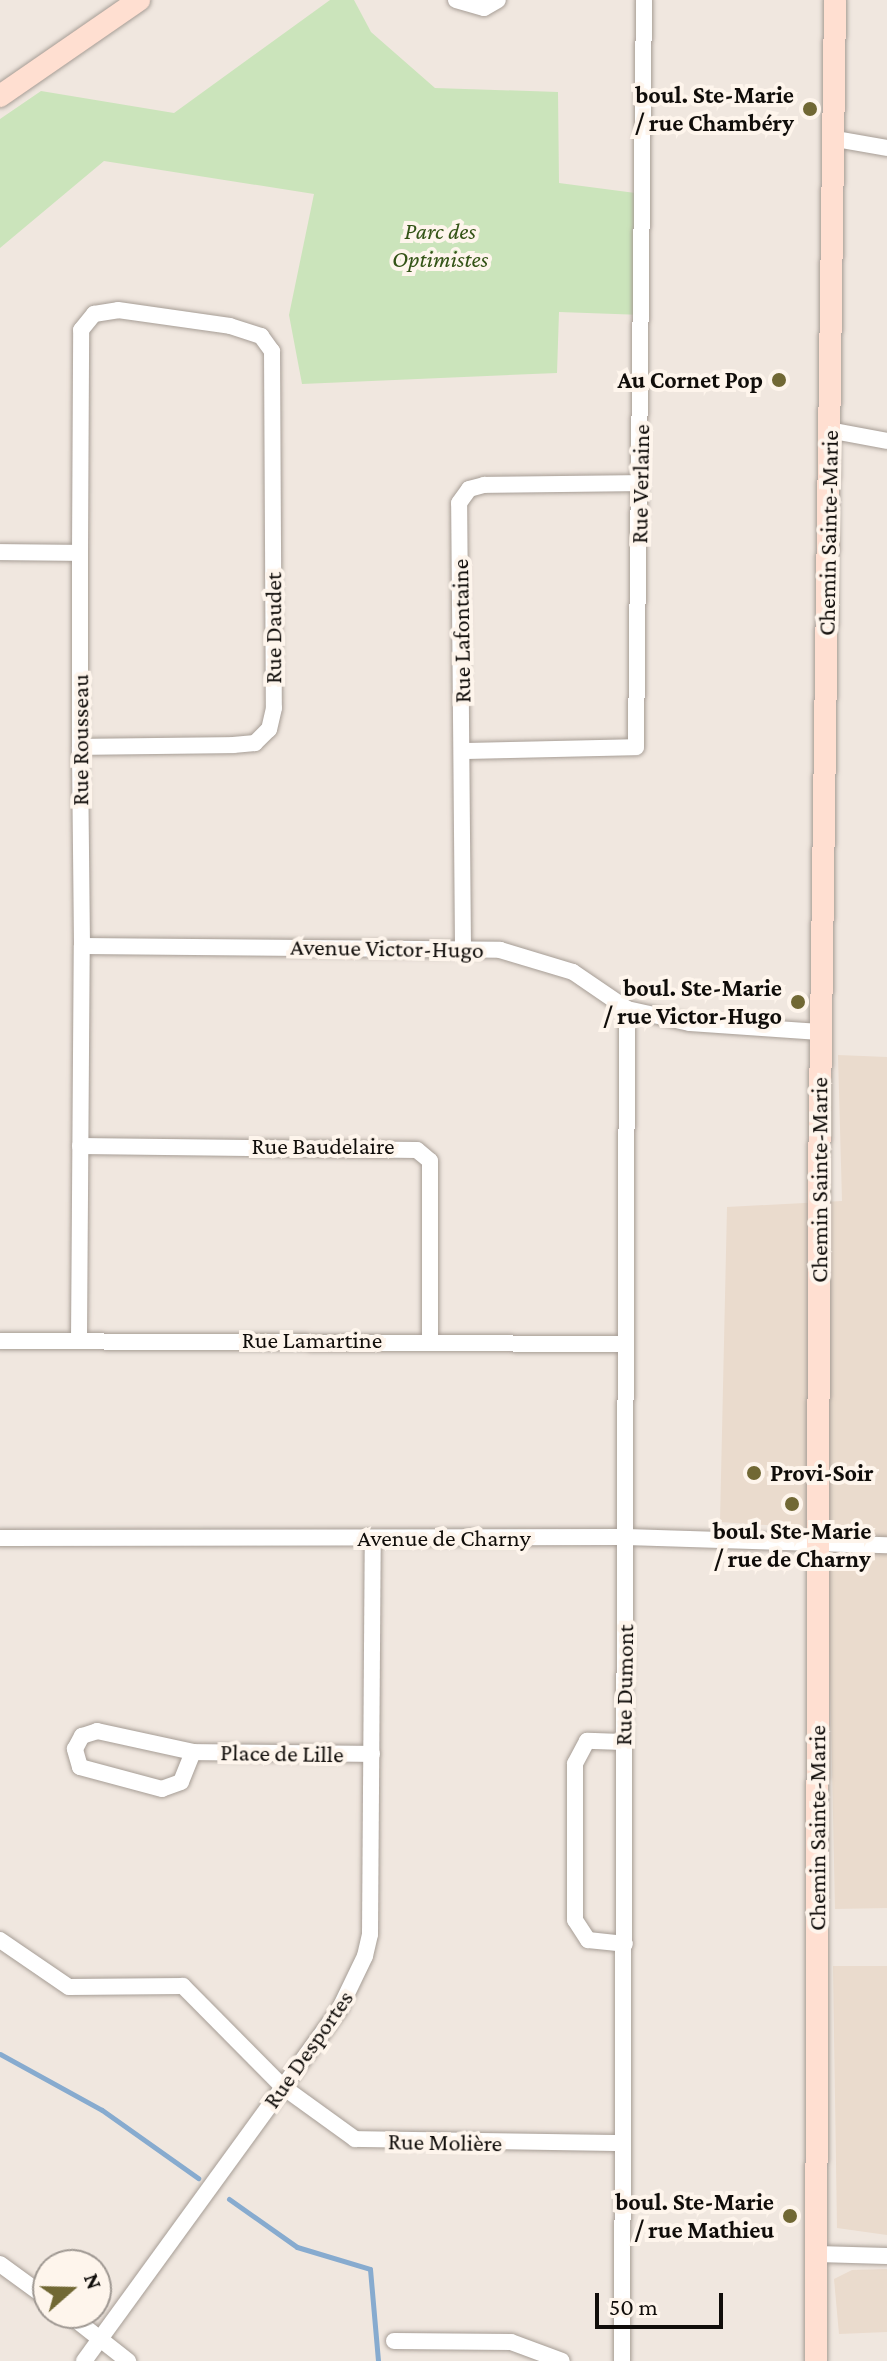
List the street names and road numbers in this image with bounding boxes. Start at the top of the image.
street label: Rue Verlaine [625,424,655,544]
street label: Chemin Sainte-Marie [812,430,844,636]
street label: Rue Lafontaine [445,559,477,703]
street label: Rue Daudet [259,572,287,684]
street label: Rue Rousseau [66,674,94,806]
street label: Avenue Victor-Hugo [290,932,484,964]
street label: Chemin Sainte-Marie [805,1077,833,1283]
street label: Rue Baudelaire [251,1132,395,1160]
street label: Rue Lamartine [242,1326,382,1354]
street label: Avenue de Charny [357,1524,531,1552]
street label: Rue Dumont [609,1624,639,1746]
street label: Chemin Sainte-Marie [803,1725,831,1931]
street label: Place de Lille [220,1738,344,1768]
street label: Rue Desportes [257,1984,359,2114]
street label: Rue Molière [388,2127,502,2157]

